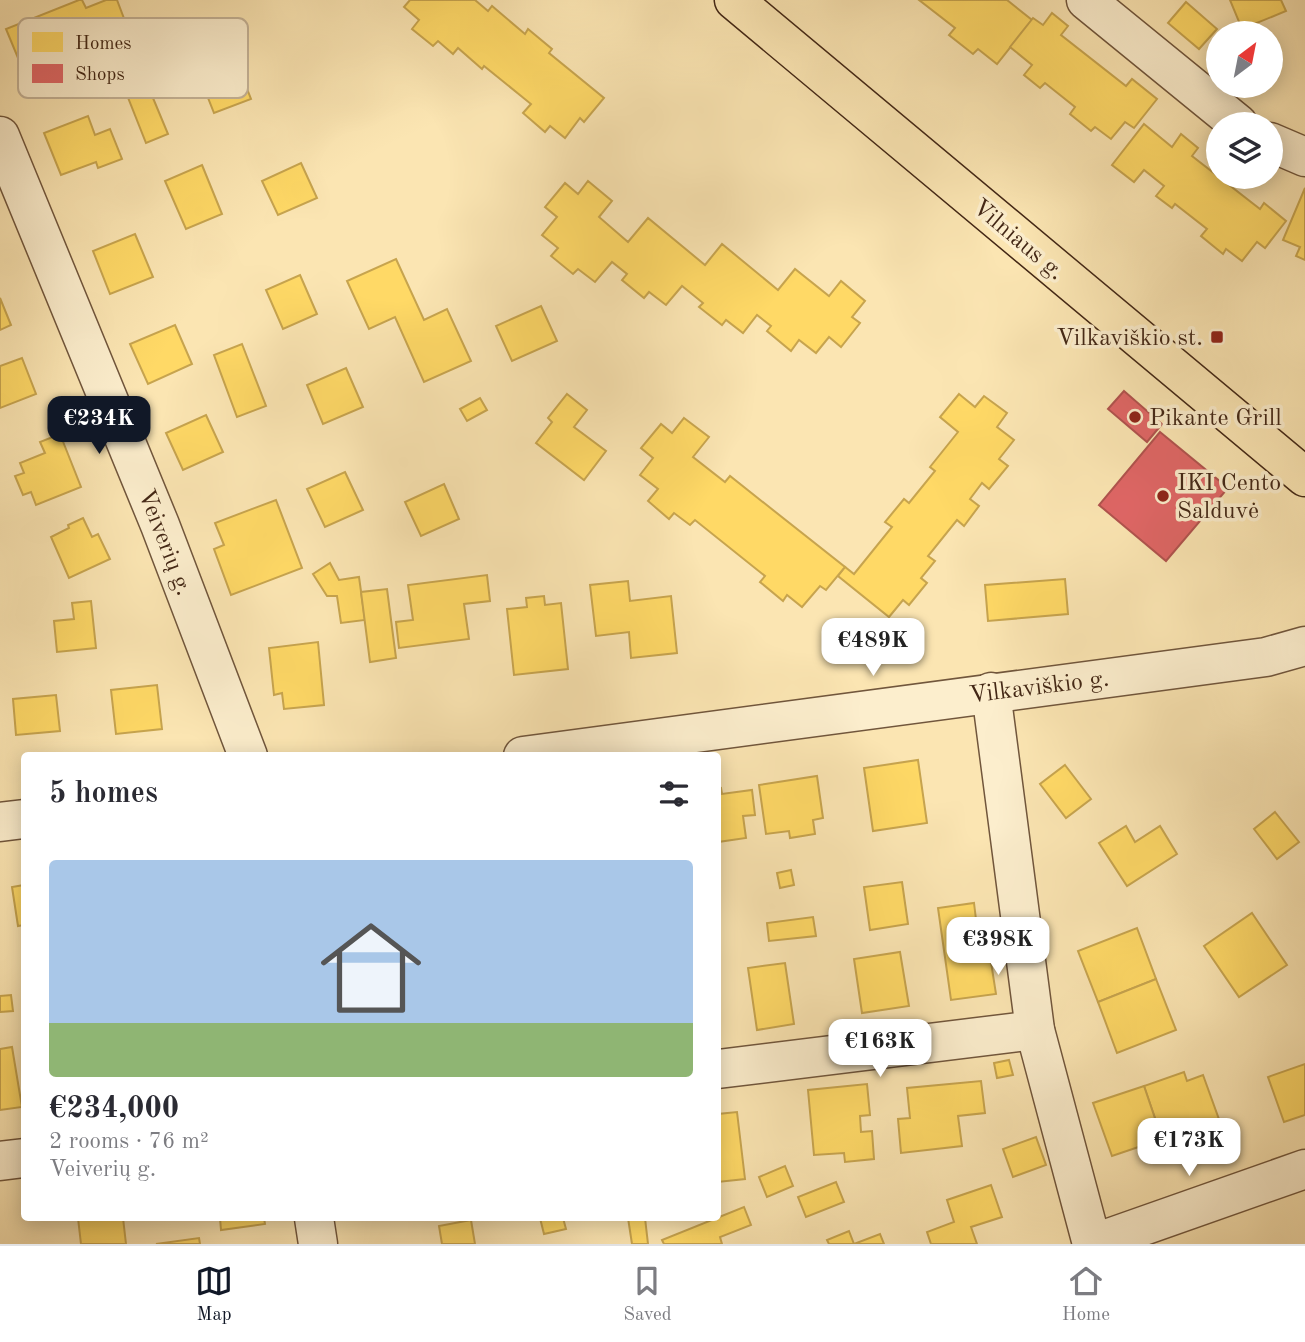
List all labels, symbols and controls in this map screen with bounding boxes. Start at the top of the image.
legend [18,18,248,98]
north arrow [1206,21,1283,98]
map controls [1206,21,1283,189]
text: Homes [75,35,131,54]
text: Shops [75,66,125,85]
button: layers [1206,112,1283,189]
street label: Vilniaus g. [967,196,1068,286]
place label: Vilkaviškio st. [1056,327,1203,351]
marker: Vilkaviškio st. [1209,329,1225,345]
pin: €234K [50,396,148,456]
text: €234K [63,407,135,430]
place label: Pikante Grill [1149,407,1282,431]
marker: Pikante Grill [1127,409,1143,425]
place label: IKI Cento Salduvė [1177,472,1281,524]
street label: Veiverių g. [133,486,195,599]
marker: IKI Cento Salduvė [1155,488,1171,504]
pin: €489K [824,618,922,678]
text: €489K [837,629,909,652]
street label: Vilkaviškio g. [968,667,1111,708]
icon: filters [655,775,693,813]
text: 5 homes [49,779,158,809]
icon: home [308,905,434,1031]
pin: €398K [949,918,1047,977]
text: €398K [962,928,1034,951]
pin: €163K [831,1020,929,1079]
text: €163K [844,1030,916,1053]
text: €234,000 [49,1094,179,1124]
pin: €173K [1140,1118,1238,1178]
text: €173K [1153,1129,1225,1152]
text: 2 rooms · 76 m² [49,1130,209,1153]
text: Veiverių g. [49,1158,156,1181]
tab: Map [195,1262,233,1327]
tab: Saved [623,1262,672,1327]
tab: Home [1062,1262,1110,1327]

